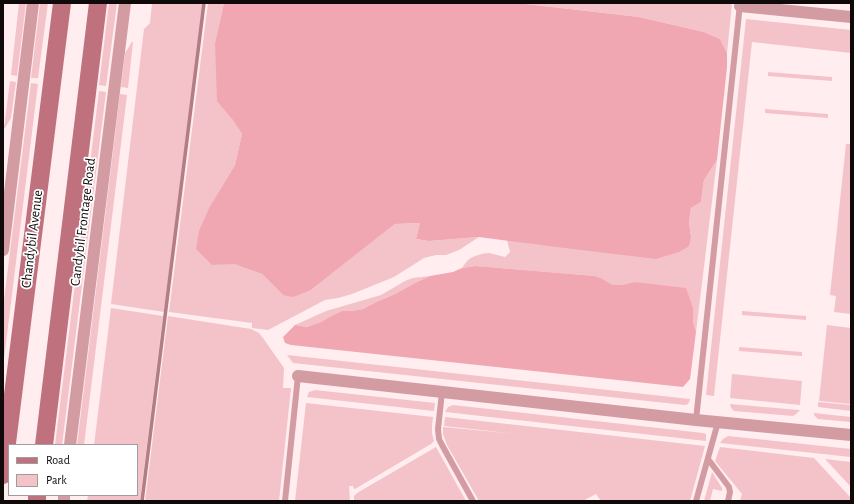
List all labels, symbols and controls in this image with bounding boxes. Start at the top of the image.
street label: Candybil Frontage Road [67,157,99,287]
street label: Chandybil Avenue [18,189,46,289]
legend [8,444,138,496]
text: Road [46,454,70,466]
text: Park [46,474,67,486]

